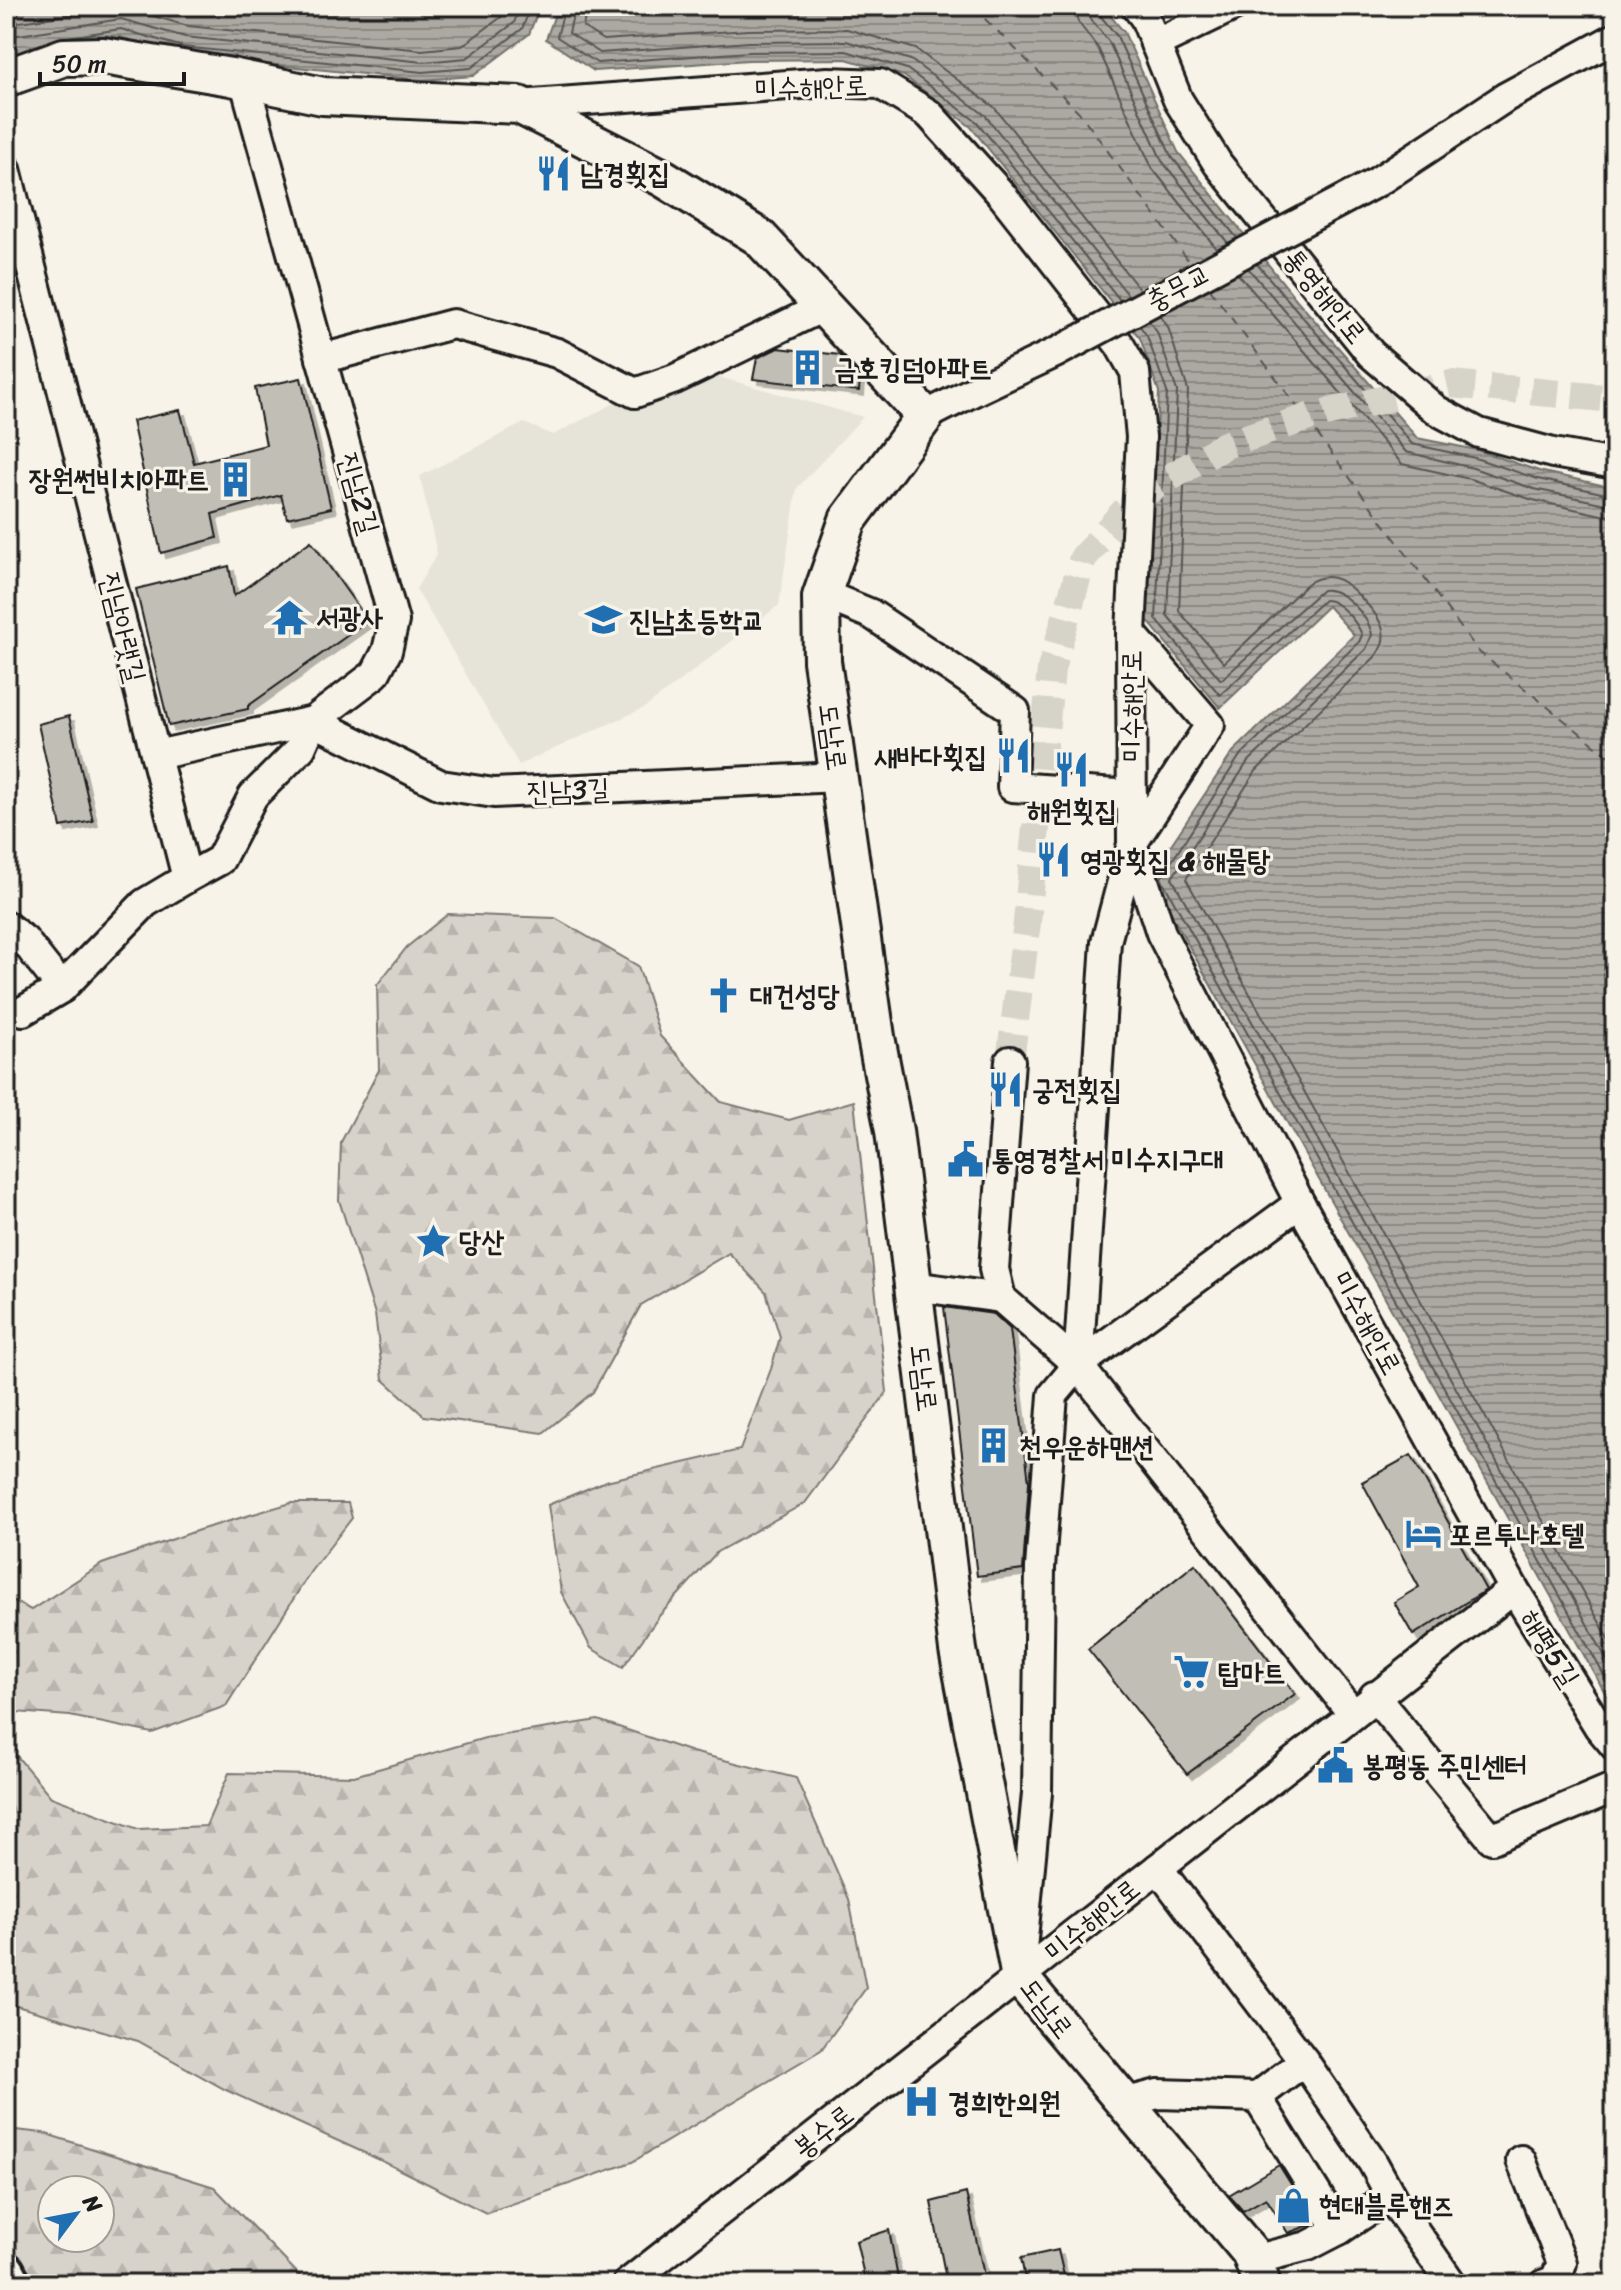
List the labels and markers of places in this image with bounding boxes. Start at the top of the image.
place label: 남경횟집 [580,149,670,198]
restaurant icon: 남경횟집 [535,154,573,192]
place label: 금호킹덤아파트 [834,344,992,393]
building icon: 금호킹덤아파트 [789,349,827,387]
place label: 장원썬비치아파트 [29,455,209,504]
building icon: 장원썬비치아파트 [216,460,254,498]
place label: 서광사 [316,593,384,642]
place label: 진남초등학교 [629,596,764,645]
temple icon: 서광사 [271,598,309,636]
school or university icon: 진남초등학교 [584,601,622,639]
place label: 새바다횟집 [873,732,987,781]
restaurant icon: 새바다횟집 [994,737,1032,775]
restaurant icon: 해원횟집 [1053,751,1091,789]
place label: 해원횟집 [1027,786,1117,835]
place label: 영광횟집 & 해물탕 [1080,836,1270,885]
restaurant icon: 영광횟집 & 해물탕 [1035,841,1073,879]
place label: 대건성당 [750,971,840,1020]
church icon: 대건성당 [705,976,743,1014]
place label: 궁전횟집 [1032,1065,1122,1114]
restaurant icon: 궁전횟집 [987,1070,1025,1108]
place label: 통영경찰서 미수지구대 [991,1135,1224,1184]
public building icon: 통영경찰서 미수지구대 [946,1140,984,1178]
place label: 당산 [459,1217,505,1266]
place icon: 당산 [414,1222,452,1260]
place label: 천우운하맨션 [1019,1422,1154,1471]
building icon: 천우운하맨션 [974,1427,1012,1465]
place label: 포르투나호텔 [1449,1510,1585,1559]
hotel icon: 포르투나호텔 [1404,1515,1442,1553]
place label: 탑마트 [1218,1648,1286,1697]
supermarket icon: 탑마트 [1173,1653,1211,1691]
place label: 봉평동 주민센터 [1362,1741,1527,1790]
public building icon: 봉평동 주민센터 [1317,1746,1355,1784]
place label: 경희한의원 [948,2078,1061,2127]
hospital icon: 경희한의원 [903,2083,941,2121]
place label: 현대블루핸즈 [1319,2181,1454,2230]
shop icon: 현대블루핸즈 [1274,2186,1312,2224]

